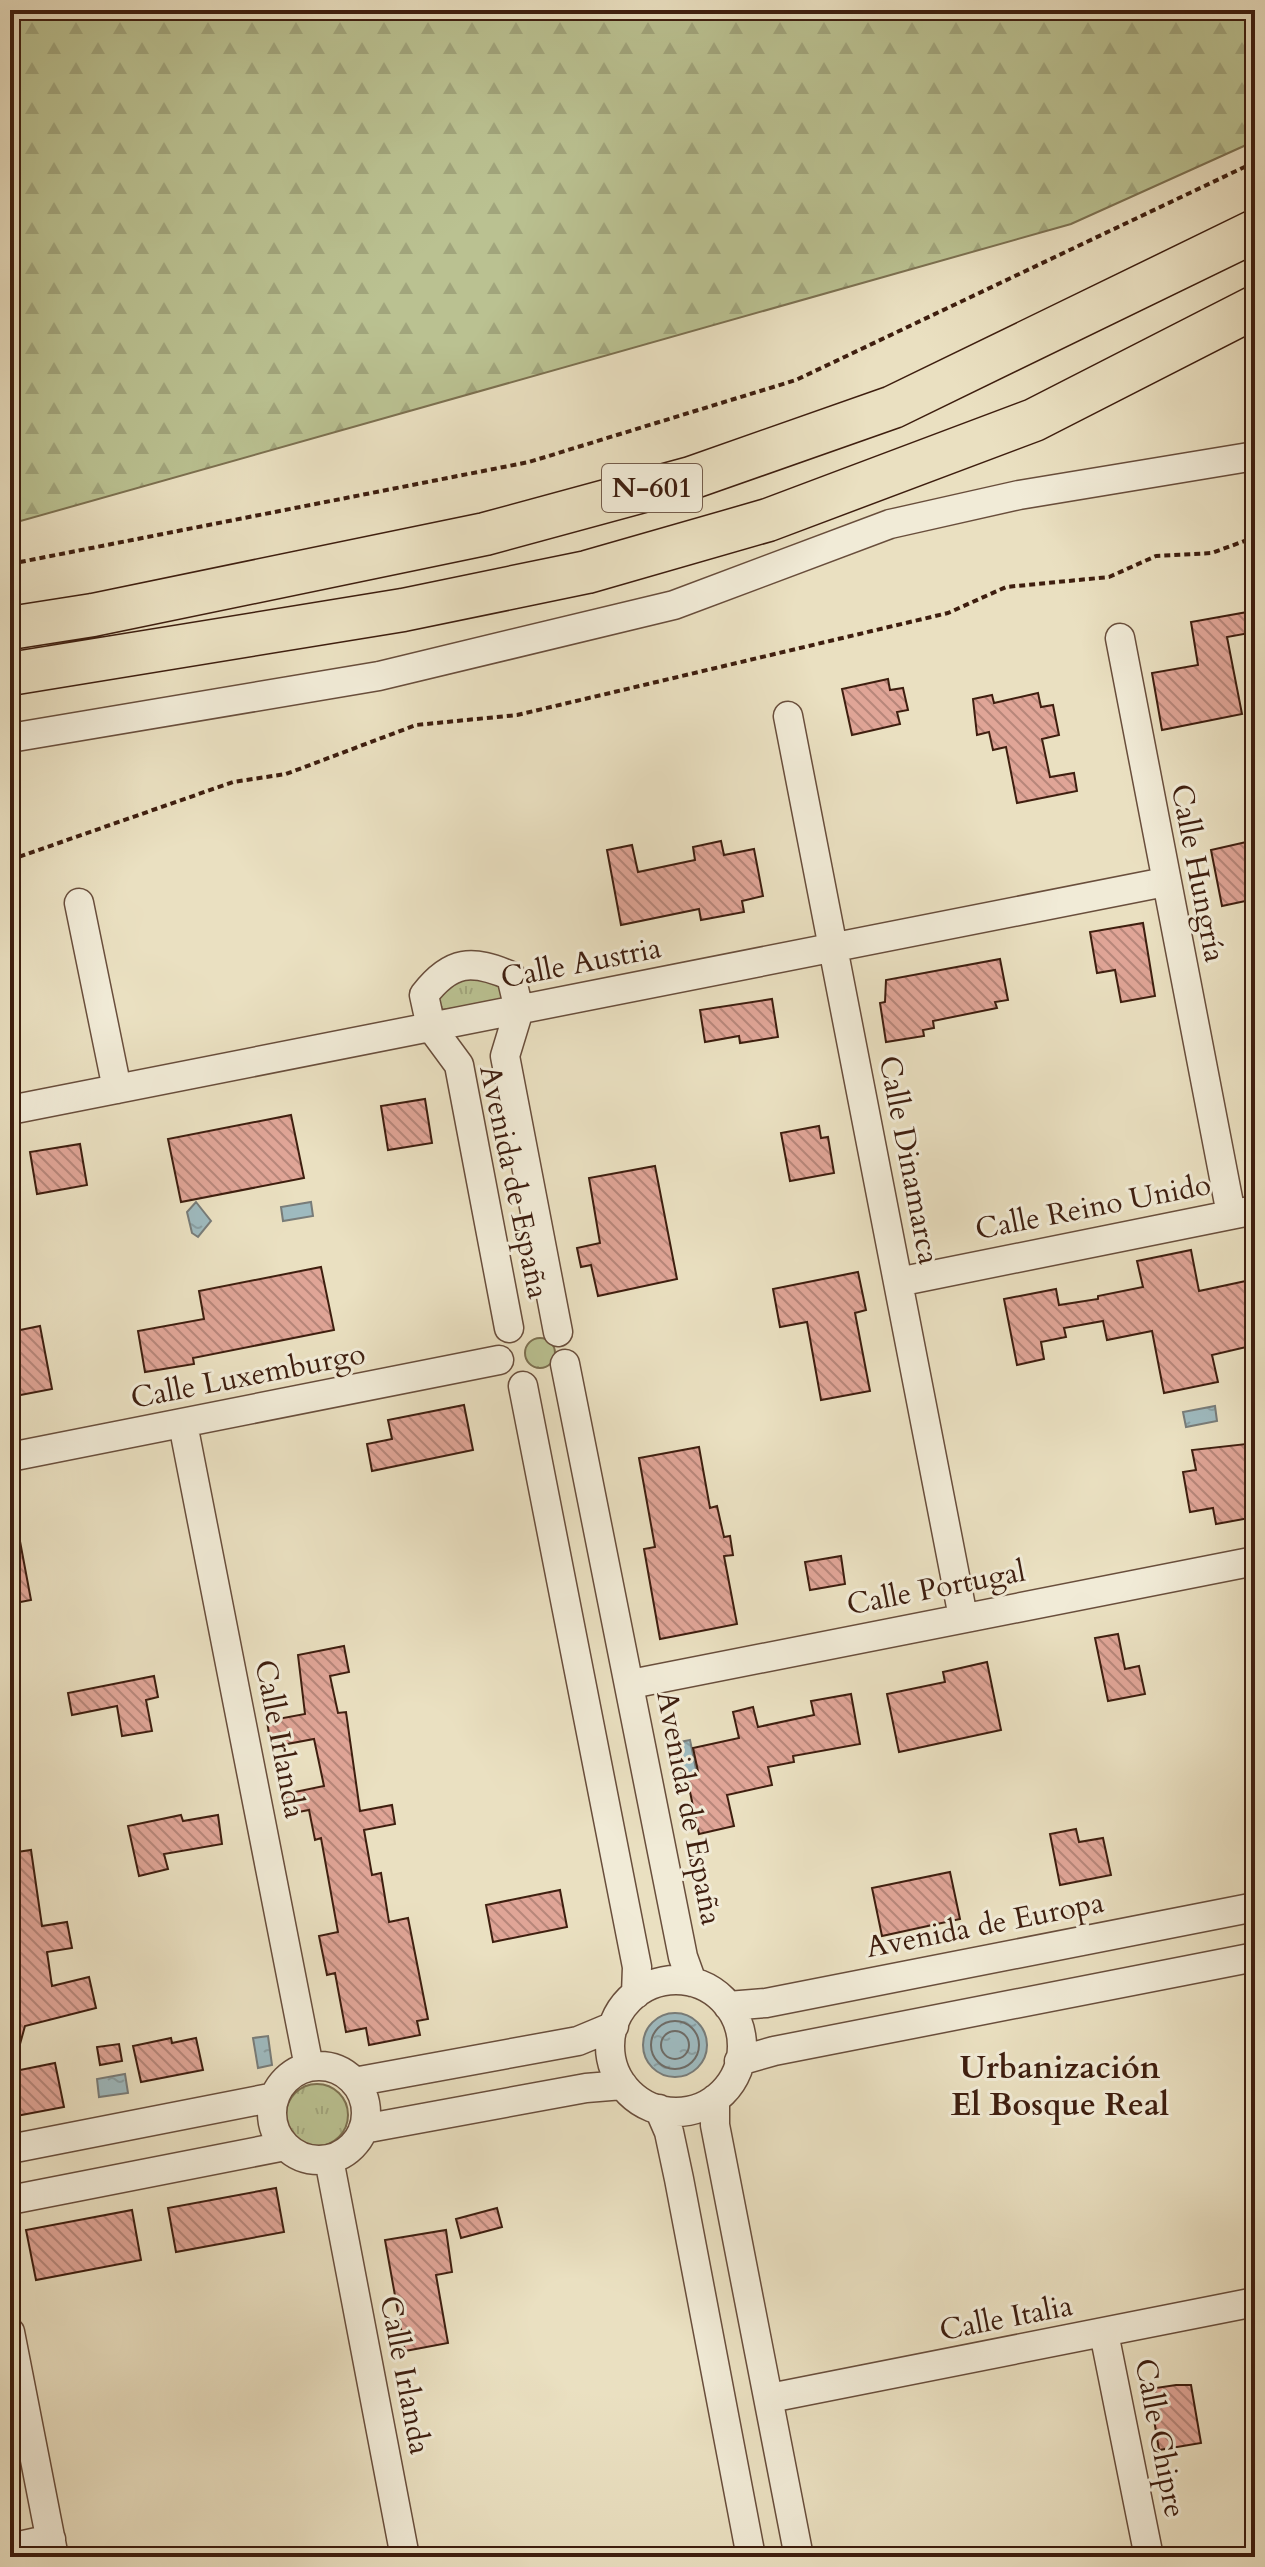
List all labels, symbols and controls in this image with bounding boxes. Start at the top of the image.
road number: N-601 [602,464,702,512]
street label: Calle Hungría [1161,780,1235,966]
street label: Calle Austria [497,927,665,999]
street label: Calle Dinamarca [869,1052,949,1268]
street label: Avenida de España [469,1061,559,1303]
street label: Calle Reino Unido [972,1164,1214,1250]
street label: Calle Luxemburgo [127,1333,369,1419]
street label: Calle Portugal [843,1551,1029,1625]
street label: Calle Irlanda [245,1656,315,1822]
street label: Avenida de España [646,1687,732,1929]
street label: Avenida de Europa [863,1882,1107,1968]
district label: Urbanización El Bosque Real [951,2046,1169,2127]
street label: Calle Italia [936,2285,1076,2351]
street label: Calle Irlanda [370,2292,440,2458]
street label: Calle Chipre [1124,2355,1196,2521]

